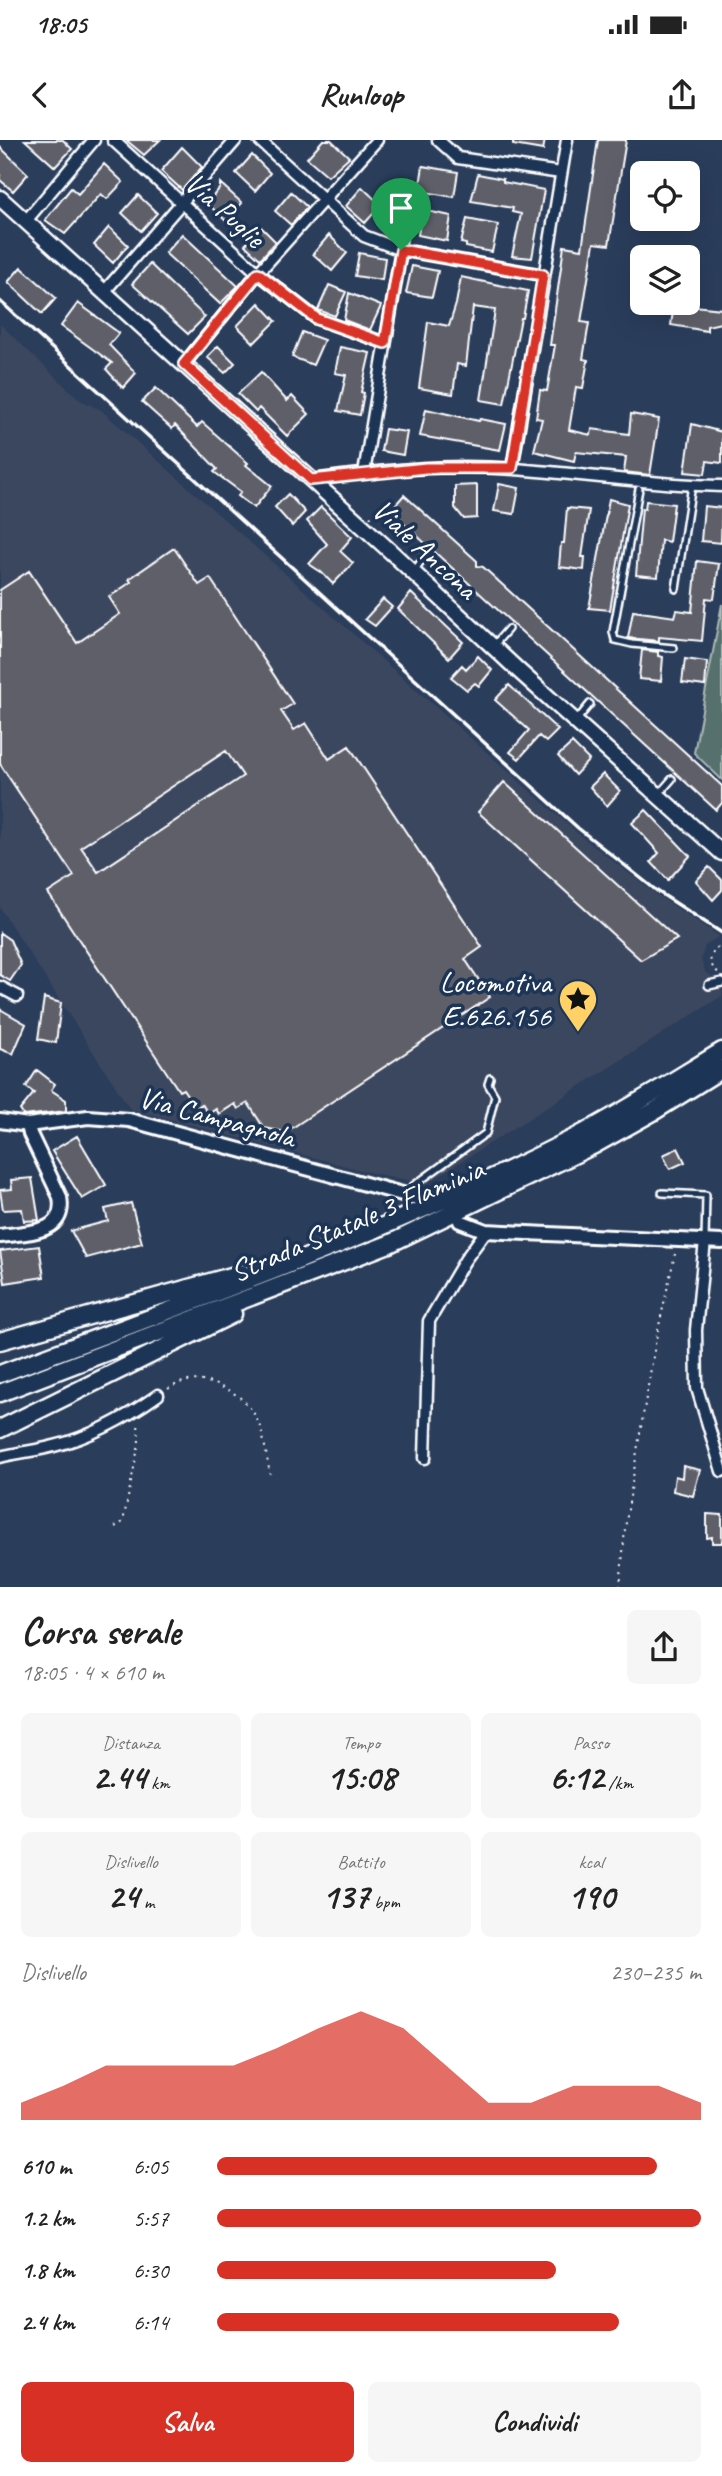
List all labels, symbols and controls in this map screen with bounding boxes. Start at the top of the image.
text: 18:05 [35,8,87,41]
text: Runloop [319,74,403,115]
icon: back [21,76,59,114]
icon: share [663,76,701,114]
map controls [630,161,700,315]
button: locate [630,161,700,231]
street label: Via Puglie [177,164,275,257]
pin [371,178,431,250]
icon: arrive [382,189,420,227]
button: layers [630,245,700,315]
street label: Viale Ancona [364,491,487,609]
place label: Locomotiva E.626.156 [440,963,553,1035]
place icon: Locomotiva E.626.156 [557,978,599,1033]
street label: Via Campagnola [135,1078,302,1157]
street label: Strada Statale 3 Flaminia [224,1149,491,1291]
text: Corsa serale [21,1608,181,1655]
button: share [627,1610,701,1684]
text: 18:05 · 4 × 610 m [21,1658,164,1687]
text: Distanza [102,1731,160,1755]
text: Tempo [342,1731,380,1755]
text: Passo [573,1731,609,1755]
text: 2.44 [92,1755,147,1800]
text: 15:08 [326,1755,396,1800]
text: 6:12 [549,1755,604,1800]
text: km [147,1771,170,1795]
text: /km [604,1771,633,1795]
text: Dislivello [104,1850,158,1874]
text: Battito [337,1850,385,1874]
text: kcal [578,1850,604,1874]
text: 24 [108,1874,139,1919]
text: 137 [322,1874,369,1919]
text: 190 [568,1874,614,1919]
text: m [139,1890,154,1914]
text: bpm [369,1890,400,1914]
text: Dislivello [21,1958,86,1987]
text: 230–235 m [610,1958,701,1987]
text: 610 m [21,2152,71,2181]
text: 6:05 [133,2152,169,2181]
text: 1.2 km [21,2204,75,2233]
text: 5:57 [133,2204,169,2233]
text: 1.8 km [21,2256,75,2285]
text: 6:30 [133,2256,169,2285]
text: 2.4 km [21,2308,75,2337]
text: 6:14 [133,2308,169,2337]
button: Salva [21,2382,354,2462]
button: Condividi [368,2382,701,2462]

